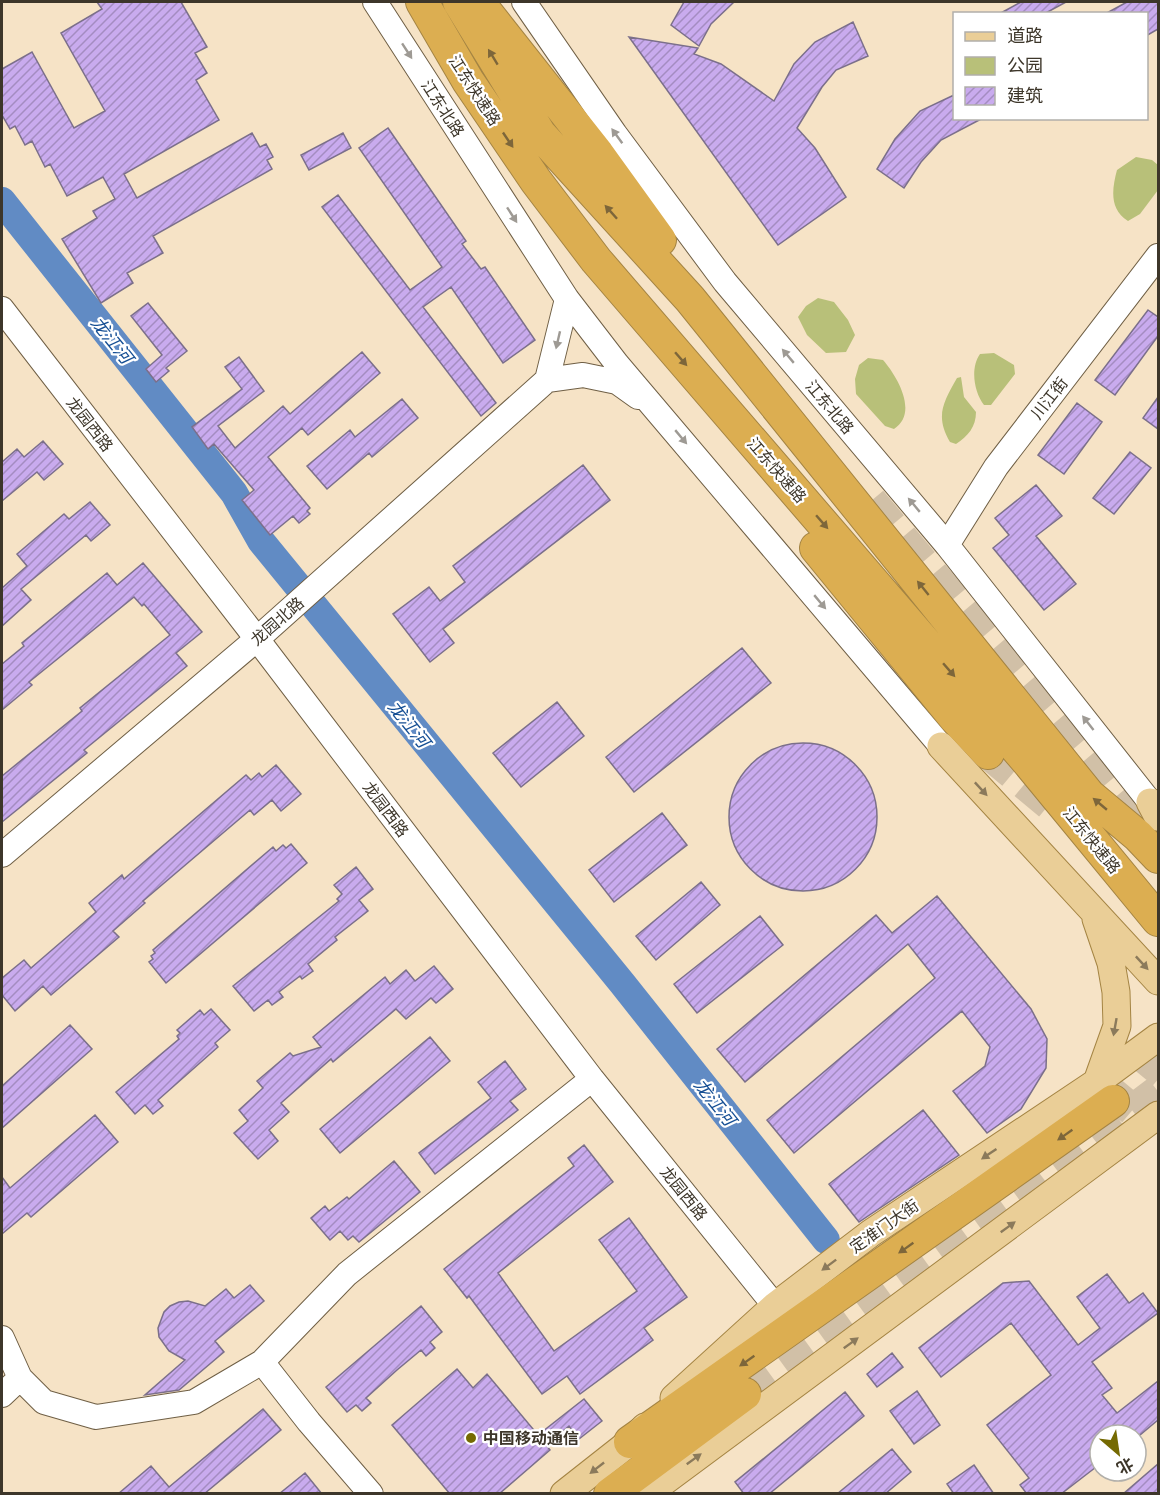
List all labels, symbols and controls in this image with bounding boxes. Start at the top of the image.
legend [953,12,1148,120]
text: 道路 [1007,23,1043,48]
one-way arrow [401,43,412,59]
one-way arrow [488,49,499,65]
street label: 江东快速路 [444,50,506,130]
text: 公园 [1007,53,1043,78]
street label: 江东北路 [416,75,470,141]
text: 建筑 [1007,83,1043,108]
one-way arrow [611,129,623,145]
one-way arrow [502,132,514,148]
one-way arrow [605,205,618,220]
one-way arrow [507,206,518,223]
water label: 龙江河 [85,311,141,371]
one-way arrow [553,331,562,350]
one-way arrow [782,349,795,364]
one-way arrow [674,351,687,366]
street label: 川江街 [1026,372,1072,424]
street label: 江东北路 [801,375,859,439]
street label: 龙园西路 [62,392,118,456]
one-way arrow [674,429,687,445]
street label: 江东快速路 [742,433,812,507]
one-way arrow [907,497,920,513]
one-way arrow [815,514,828,529]
one-way arrow [917,581,929,596]
street label: 龙园北路 [246,592,308,650]
one-way arrow [813,594,826,609]
one-way arrow [942,662,955,677]
water label: 龙江河 [382,695,438,755]
one-way arrow [1081,715,1094,731]
street label: 龙园西路 [358,777,414,841]
one-way arrow [974,781,988,796]
one-way arrow [1093,798,1108,811]
street label: 江东快速路 [1058,802,1126,878]
one-way arrow [1135,955,1149,970]
one-way arrow [1110,1018,1119,1037]
water label: 龙江河 [688,1073,744,1133]
one-way arrow [1058,1129,1074,1141]
one-way arrow [981,1148,998,1159]
street label: 龙园西路 [655,1161,713,1225]
street label: 定淮门大街 [845,1194,923,1258]
one-way arrow [999,1221,1015,1233]
one-way arrow [899,1242,915,1254]
one-way arrow [822,1258,837,1270]
one-way arrow [843,1337,859,1349]
one-way arrow [740,1355,756,1367]
north arrow [1088,1423,1148,1483]
place label: 中国移动通信 [483,1427,579,1449]
marker: 中国移动通信 [464,1431,478,1445]
one-way arrow [687,1453,702,1465]
text: 北 [1113,1453,1138,1480]
one-way arrow [589,1461,605,1474]

